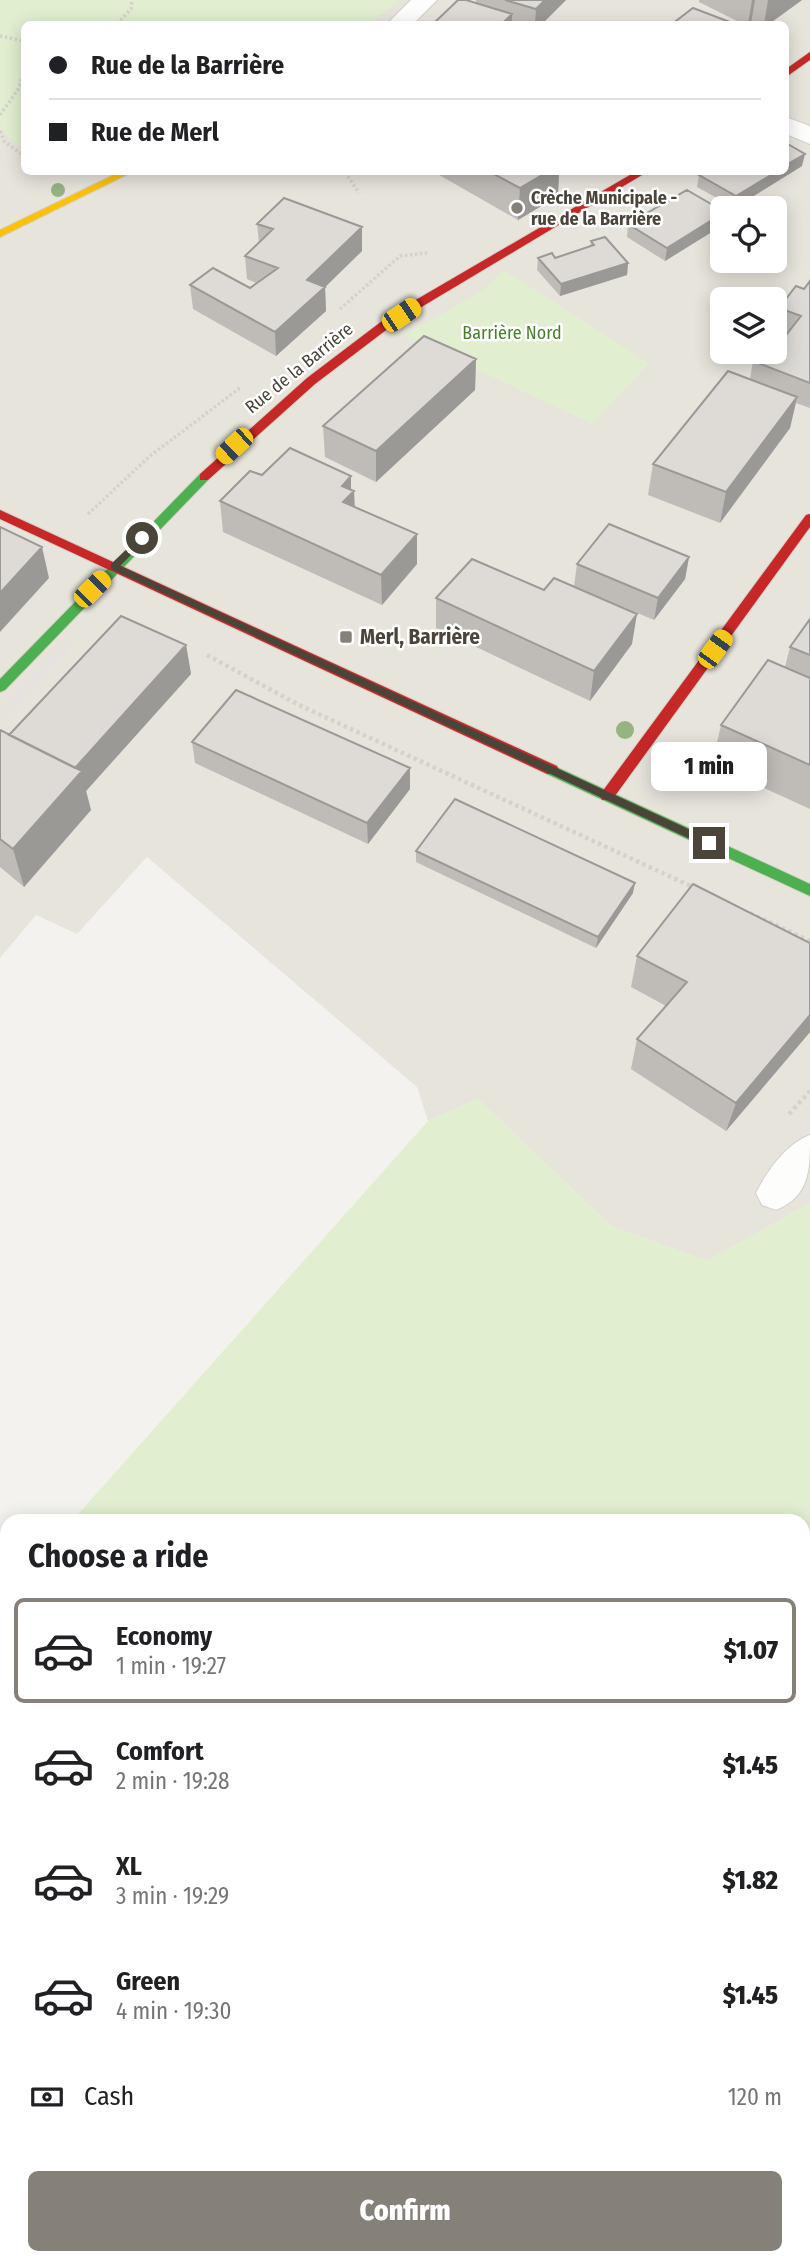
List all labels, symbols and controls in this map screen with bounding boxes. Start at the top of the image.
text: Rue de la Barrière [91,50,284,81]
text: Rue de Merl [91,117,219,148]
place label: Crèche Municipale - rue de la Barrière [531,187,678,230]
map controls [710,196,787,364]
button: locate [710,196,787,273]
marker: Crèche Municipale - rue de la Barrière [509,200,525,216]
button: layers [710,287,787,364]
car [378,295,425,335]
street label: Rue de la Barrière [241,318,357,418]
park label: Barrière Nord [462,322,562,344]
car [212,424,257,468]
route start [126,522,158,554]
car [70,567,115,611]
place label: Merl, Barrière [360,624,480,650]
car [695,626,736,672]
marker: Merl, Barrière [338,629,354,645]
callout: 1 min [651,742,767,790]
text: 1 min [684,752,734,780]
route end [693,827,725,859]
text: Choose a ride [28,1537,209,1575]
icon: car [32,1619,95,1682]
text: Economy [116,1621,212,1652]
text: $1.07 [724,1635,778,1666]
text: 1 min · 19:27 [116,1652,226,1680]
icon: car [32,1734,95,1797]
text: Comfort [116,1736,204,1767]
text: $1.45 [723,1750,778,1781]
text: 2 min · 19:28 [116,1767,230,1795]
icon: car [32,1849,95,1912]
text: XL [116,1851,142,1882]
text: $1.82 [723,1865,778,1896]
text: 3 min · 19:29 [116,1882,229,1910]
icon: car [32,1964,95,2027]
text: Green [116,1966,180,1997]
text: $1.45 [723,1980,778,2011]
text: 4 min · 19:30 [116,1997,231,2025]
icon: cash [28,2078,66,2116]
text: Cash [84,2081,134,2112]
text: 120 m [728,2083,782,2111]
button: Confirm [28,2171,782,2251]

